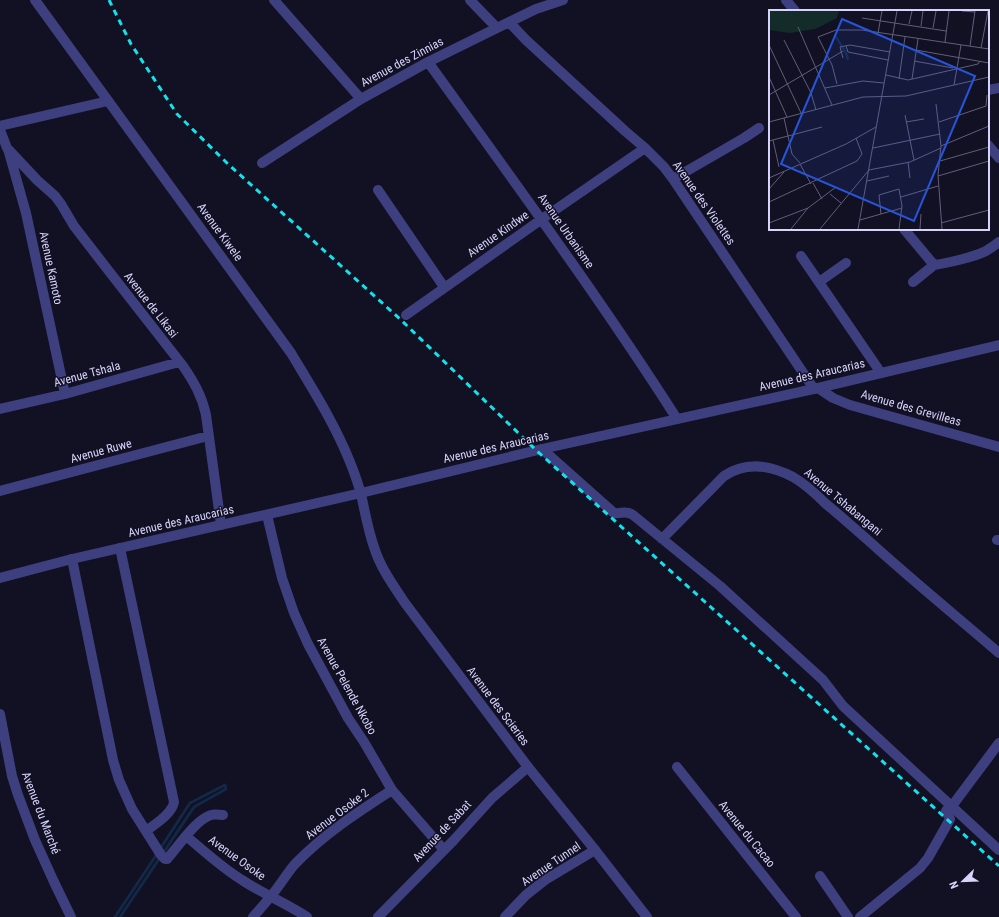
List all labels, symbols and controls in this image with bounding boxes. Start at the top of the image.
inset map [769,10,989,230]
street label: Avenue des Zinnias [358,34,446,90]
street label: Avenue des Violettes [670,158,738,248]
street label: Avenue Urbanisme [535,191,597,271]
street label: Avenue Kiwele [194,200,246,264]
street label: Avenue Kindwe [465,207,532,260]
street label: Avenue Kamoto [36,230,66,306]
street label: Avenue de Likasi [121,269,181,341]
street label: Avenue des Araucarias [758,356,866,394]
street label: Avenue Tshala [52,358,122,390]
street label: Avenue des Grevilleas [859,387,963,429]
street label: Avenue des Araucarias [442,428,550,466]
street label: Avenue Ruwe [69,436,134,466]
street label: Avenue Tshabangani [801,465,885,539]
street label: Avenue des Araucarias [127,502,235,540]
street label: Avenue Pelende Nkobo [314,635,380,737]
street label: Avenue des Scieries [464,664,532,748]
street label: Avenue du Marché [19,770,63,857]
street label: Avenue Osoke 2 [303,786,371,842]
street label: Avenue de Sabat [410,797,474,865]
street label: Avenue du Cacao [716,798,778,870]
street label: Avenue Osoke [206,833,268,884]
street label: Avenue Tunnel [519,839,583,889]
north arrow [943,861,983,901]
text: N [947,879,962,890]

